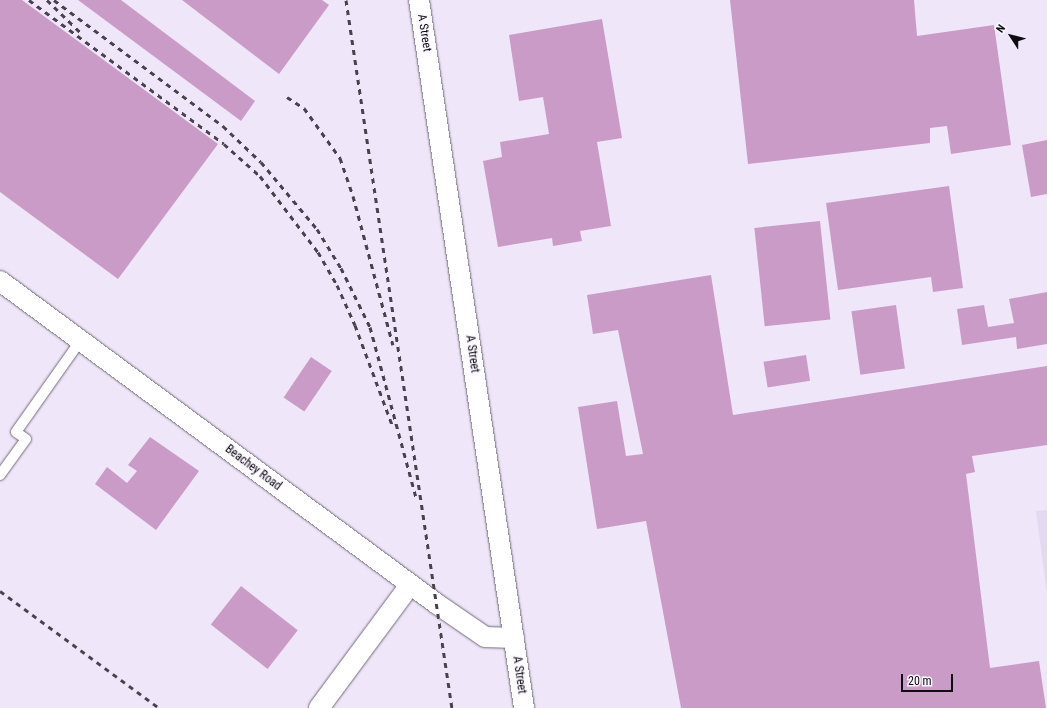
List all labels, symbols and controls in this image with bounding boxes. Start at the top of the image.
street label: A Street [414,13,434,53]
north arrow [991,16,1031,56]
text: N [994,22,1008,35]
street label: A Street [462,334,482,374]
street label: Beachey Road [222,442,284,494]
street label: A Street [509,655,529,695]
scale bar [903,666,955,692]
text: 20 m [908,674,932,688]

